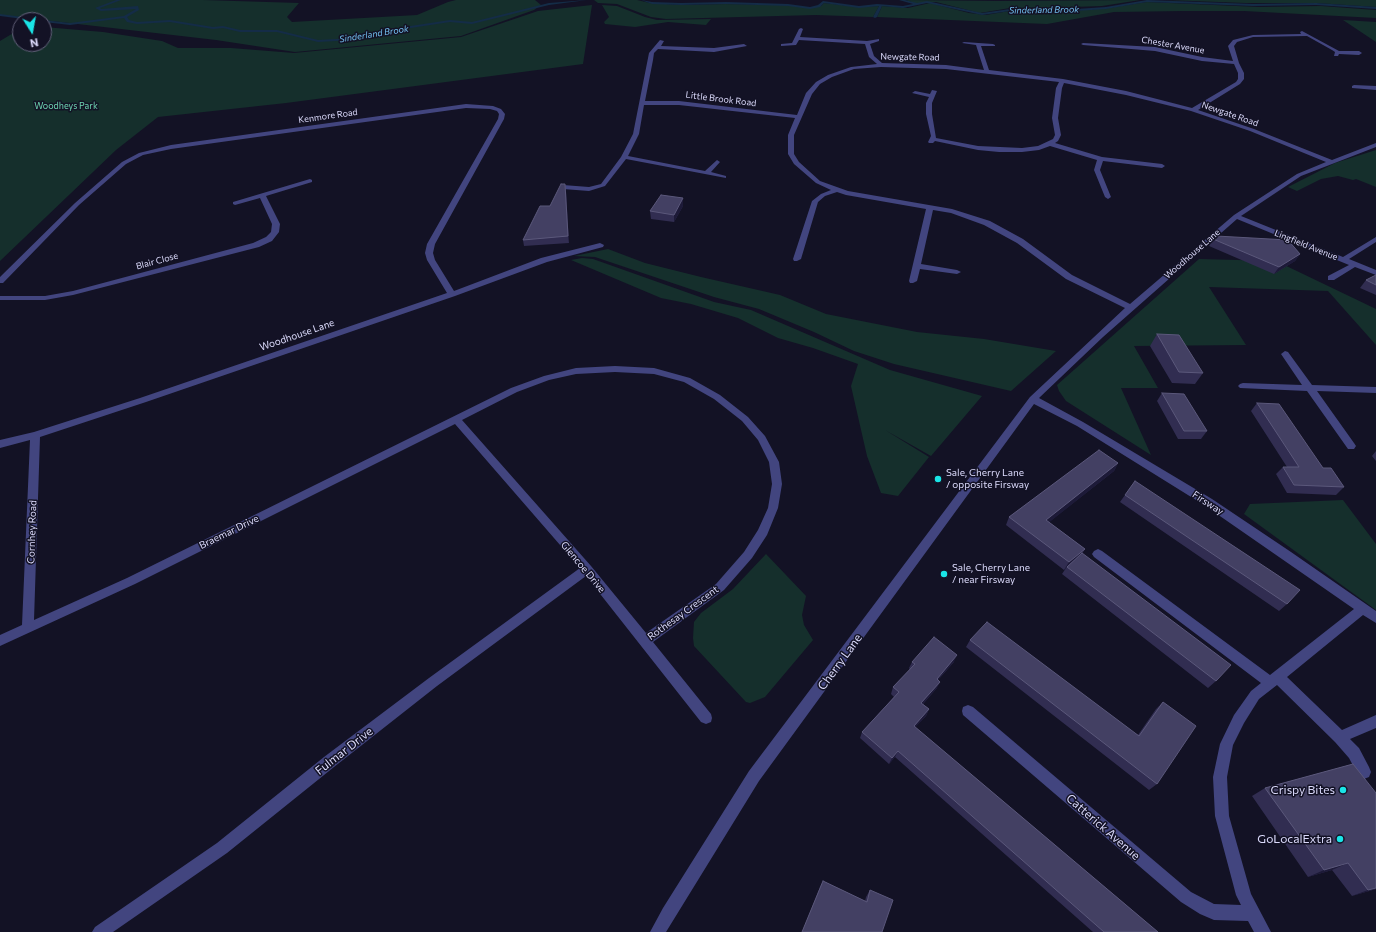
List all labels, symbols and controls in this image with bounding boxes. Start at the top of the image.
water label: Sinderland Brook [1009,4,1079,16]
north arrow [12,12,52,52]
water label: Sinderland Brook [338,23,410,45]
street label: Chester Avenue [1141,34,1205,56]
text: N [29,36,39,50]
street label: Newgate Road [880,51,940,63]
street label: Little Brook Road [685,89,757,109]
street label: Newgate Road [1200,99,1260,129]
park label: Woodheys Park [34,101,98,111]
street label: Kenmore Road [298,106,358,126]
street label: Woodhouse Lane [1162,227,1222,281]
street label: Lingfield Avenue [1273,227,1339,263]
street label: Blair Close [135,250,179,272]
street label: Woodhouse Lane [258,317,336,353]
place label: Sale, Cherry Lane / opposite Firsway [946,467,1029,490]
marker: Sale, Cherry Lane / opposite Firsway [933,474,943,484]
street label: Firsway [1190,488,1226,518]
street label: Cornhey Road [25,500,39,564]
street label: Braemar Drive [197,512,261,552]
street label: Glencoe Drive [558,539,608,595]
place label: Sale, Cherry Lane / near Firsway [952,562,1030,586]
marker: Sale, Cherry Lane / near Firsway [939,569,949,579]
street label: Rothesay Crescent [645,583,721,643]
street label: Cherry Lane [815,631,865,693]
street label: Fulmar Drive [312,724,376,778]
place label: Crispy Bites [1271,783,1335,797]
marker: Crispy Bites [1338,785,1348,795]
street label: Catterick Avenue [1063,791,1143,863]
place label: GoLocalExtra [1257,832,1332,846]
marker: GoLocalExtra [1335,834,1345,844]

